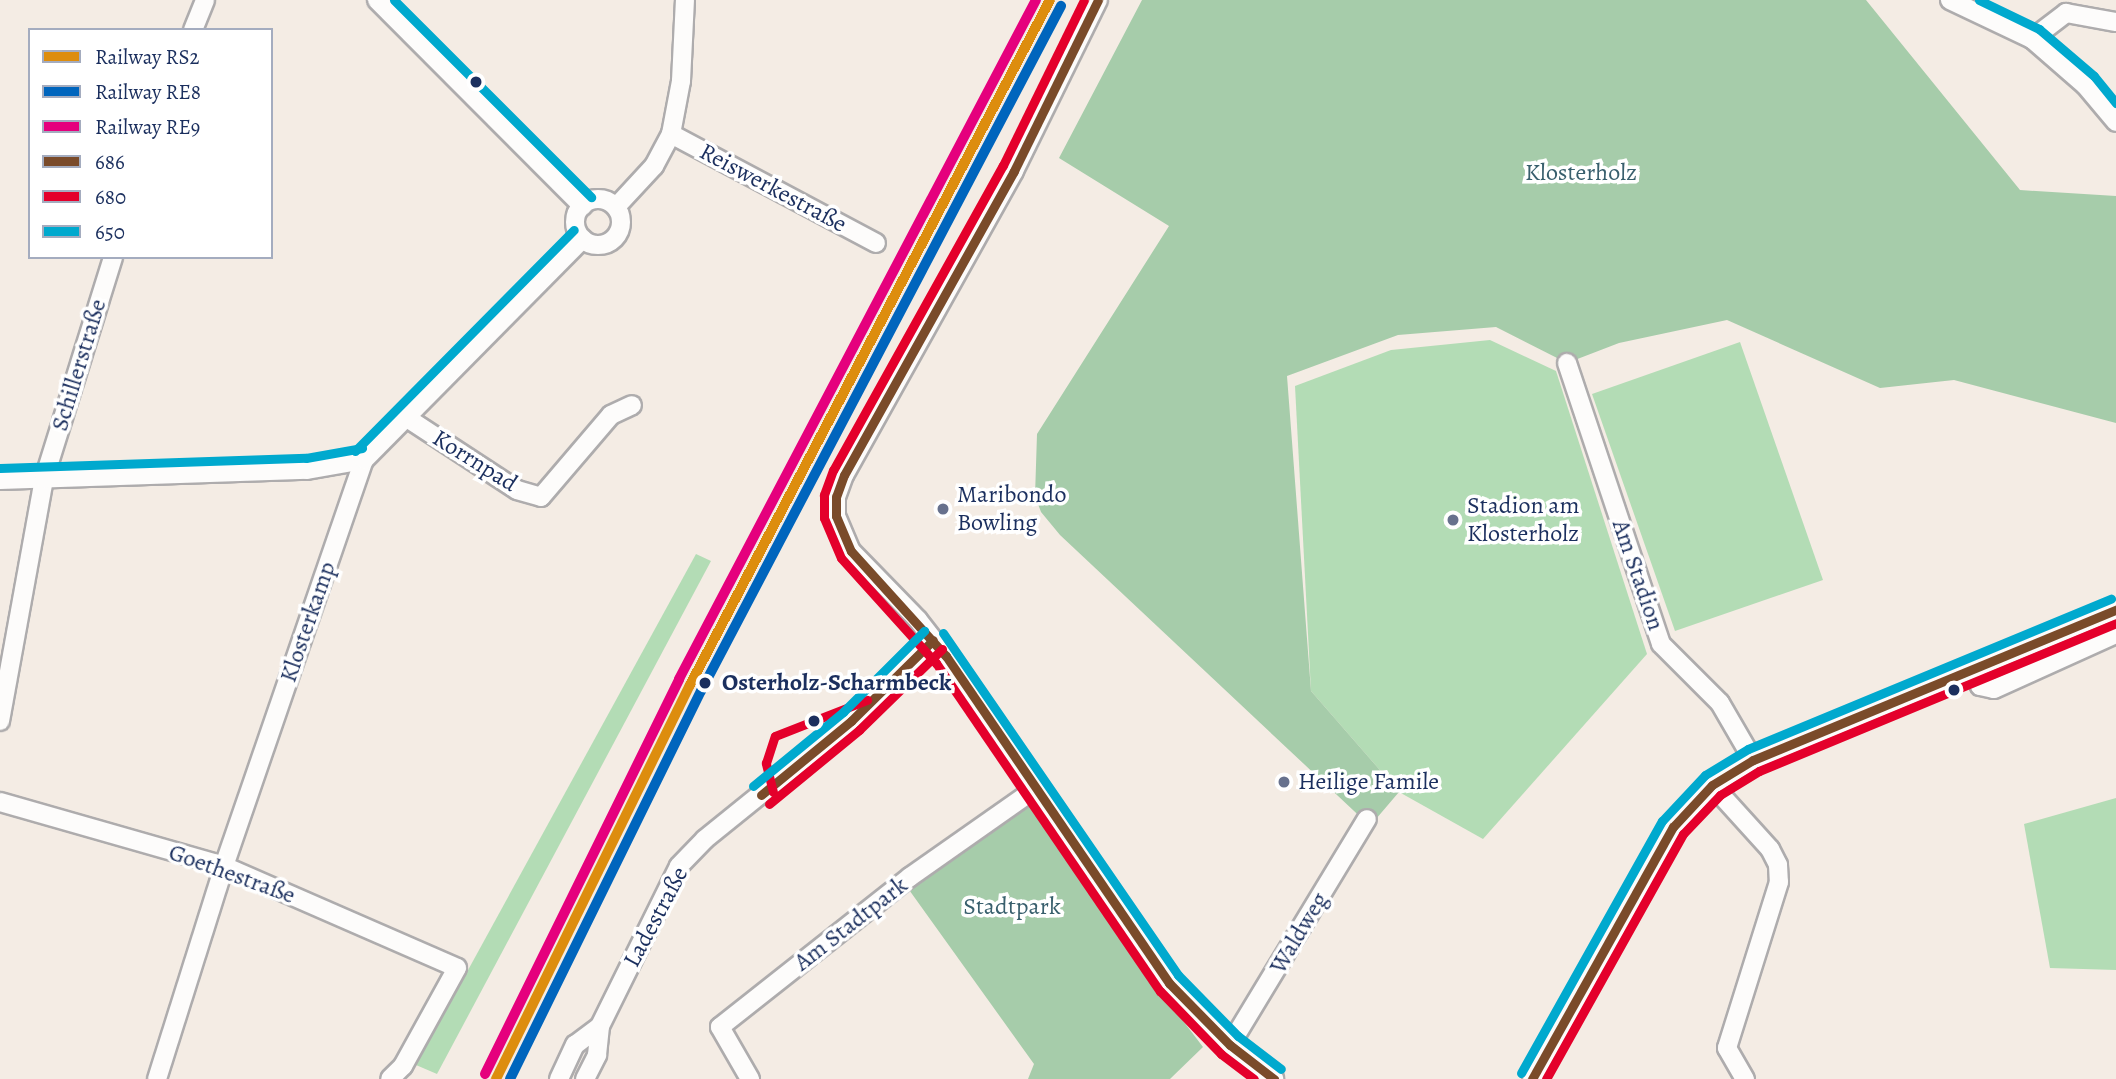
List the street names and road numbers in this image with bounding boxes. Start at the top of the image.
street label: Reiswerkestraße [695,137,851,239]
street label: Schillerstraße [45,296,113,434]
street label: Korrnpad [427,424,523,498]
street label: Am Stadion [1606,516,1670,634]
street label: Klosterkamp [274,558,342,686]
street label: Goethestraße [165,838,299,910]
street label: Ladestraße [618,862,694,972]
street label: Am Stadtpark [789,871,913,977]
street label: Waldweg [1264,887,1334,979]

